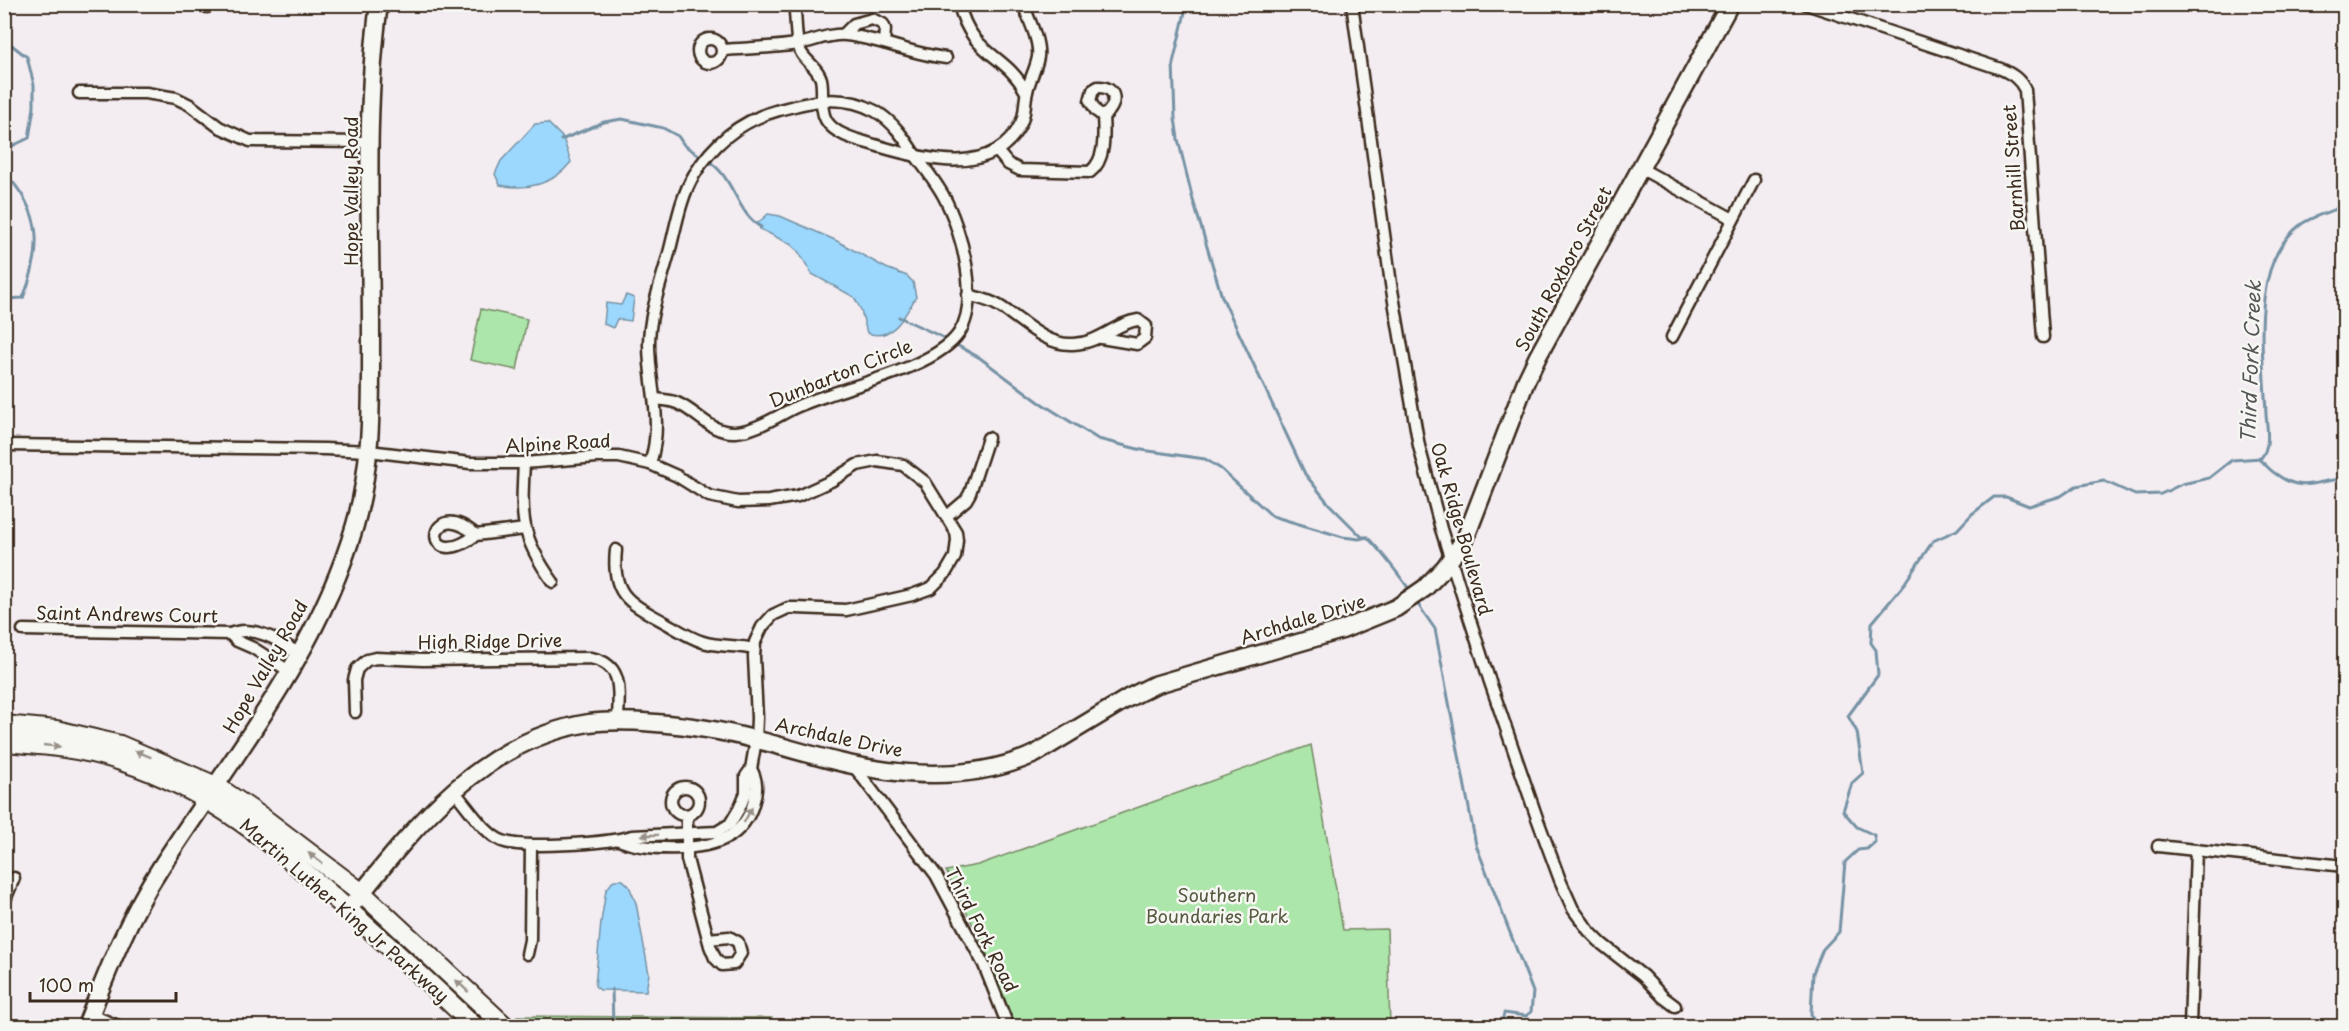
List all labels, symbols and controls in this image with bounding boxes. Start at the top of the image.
street label: Barnhill Street [1995,104,2030,232]
street label: Hope Valley Road [337,116,364,266]
street label: South Roxboro Street [1508,181,1618,356]
water label: Third Fork Creek [2232,279,2268,444]
street label: Dunbarton Circle [765,332,916,414]
street label: Alpine Road [504,426,611,459]
street label: Oak Ridge Boulevard [1425,439,1500,618]
street label: Archdale Drive [1237,587,1369,650]
street label: Hope Valley Road [216,595,314,738]
street label: Saint Andrews Court [36,598,218,629]
street label: High Ridge Drive [418,626,562,655]
street label: Archdale Drive [773,710,906,763]
one-way arrow [43,741,62,751]
one-way arrow [134,749,152,758]
one-way arrow [743,806,753,823]
street label: Martin Luther King Jr Parkway [234,811,456,1008]
one-way arrow [641,831,660,840]
one-way arrow [308,852,323,864]
street label: Third Fork Road [939,862,1025,997]
park label: Southern Boundaries Park [1146,881,1288,929]
scale bar [30,965,176,1003]
text: 100 m [39,971,94,998]
one-way arrow [455,979,470,993]

